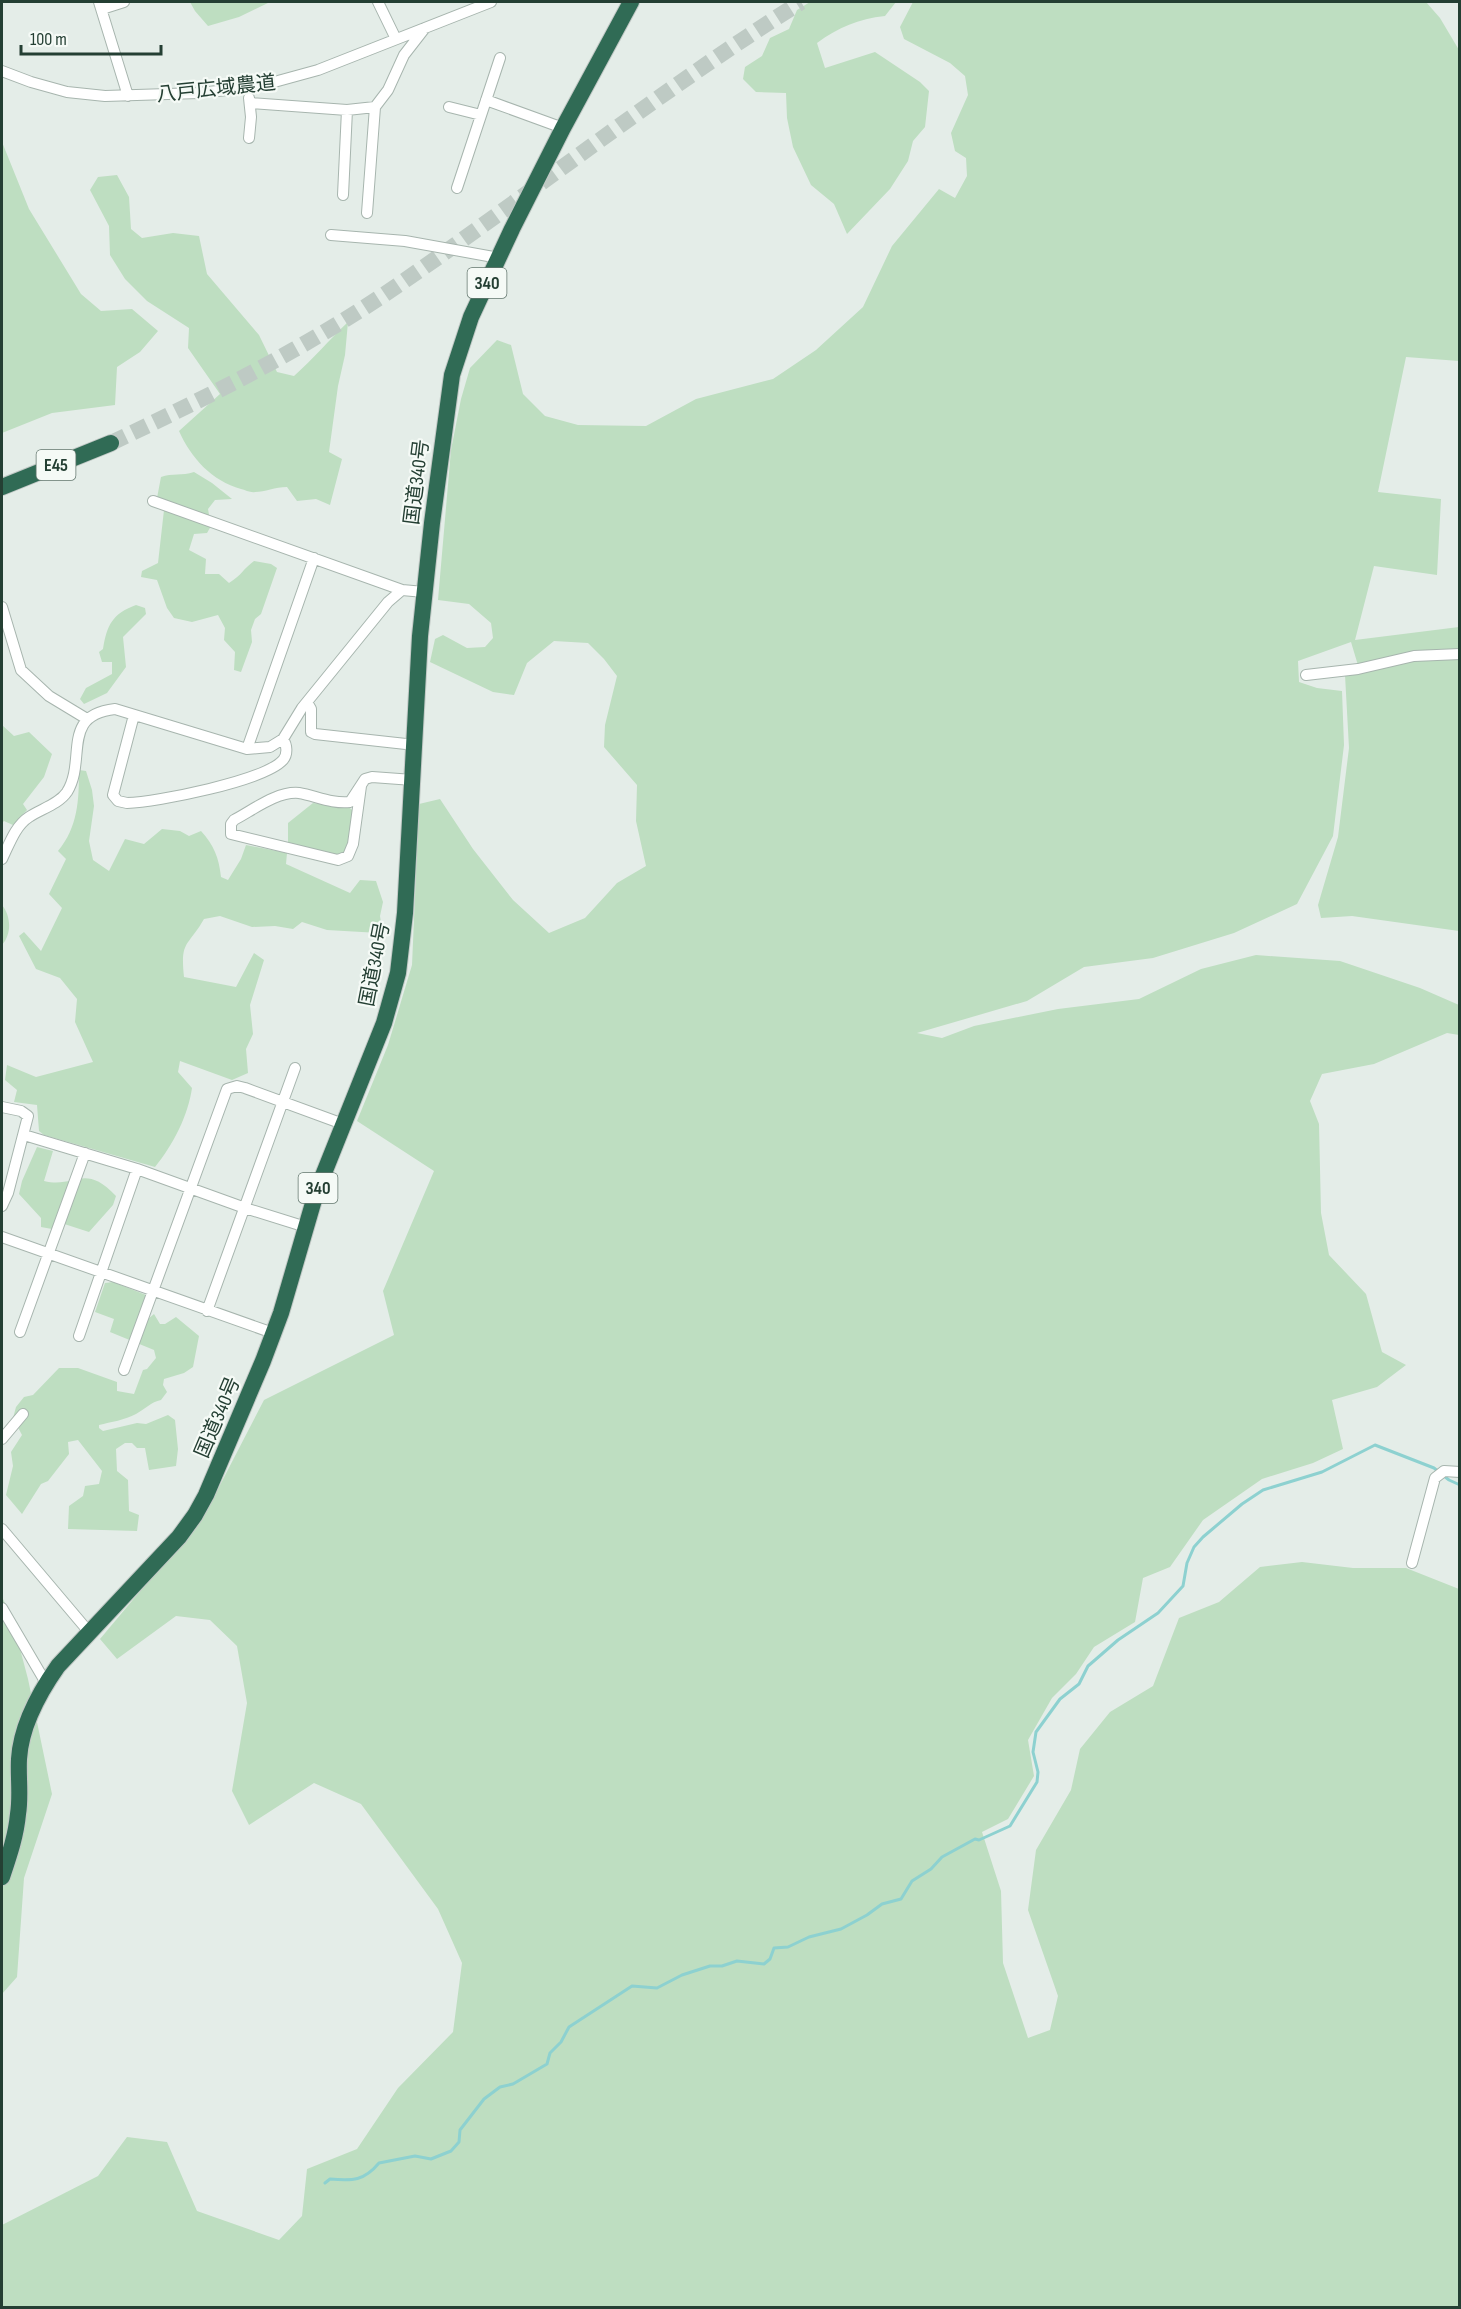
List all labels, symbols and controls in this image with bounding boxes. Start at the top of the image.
scale bar [21,18,160,56]
text: 100 m [30,29,67,50]
street label: 八戸広域農道 [155,71,277,107]
road number: 340 [468,268,506,298]
street label: 国道340号 [400,438,434,526]
road number: E45 [36,450,76,480]
street label: 国道340号 [355,920,395,1009]
road number: 340 [298,1173,338,1203]
street label: 国道340号 [190,1373,246,1462]

